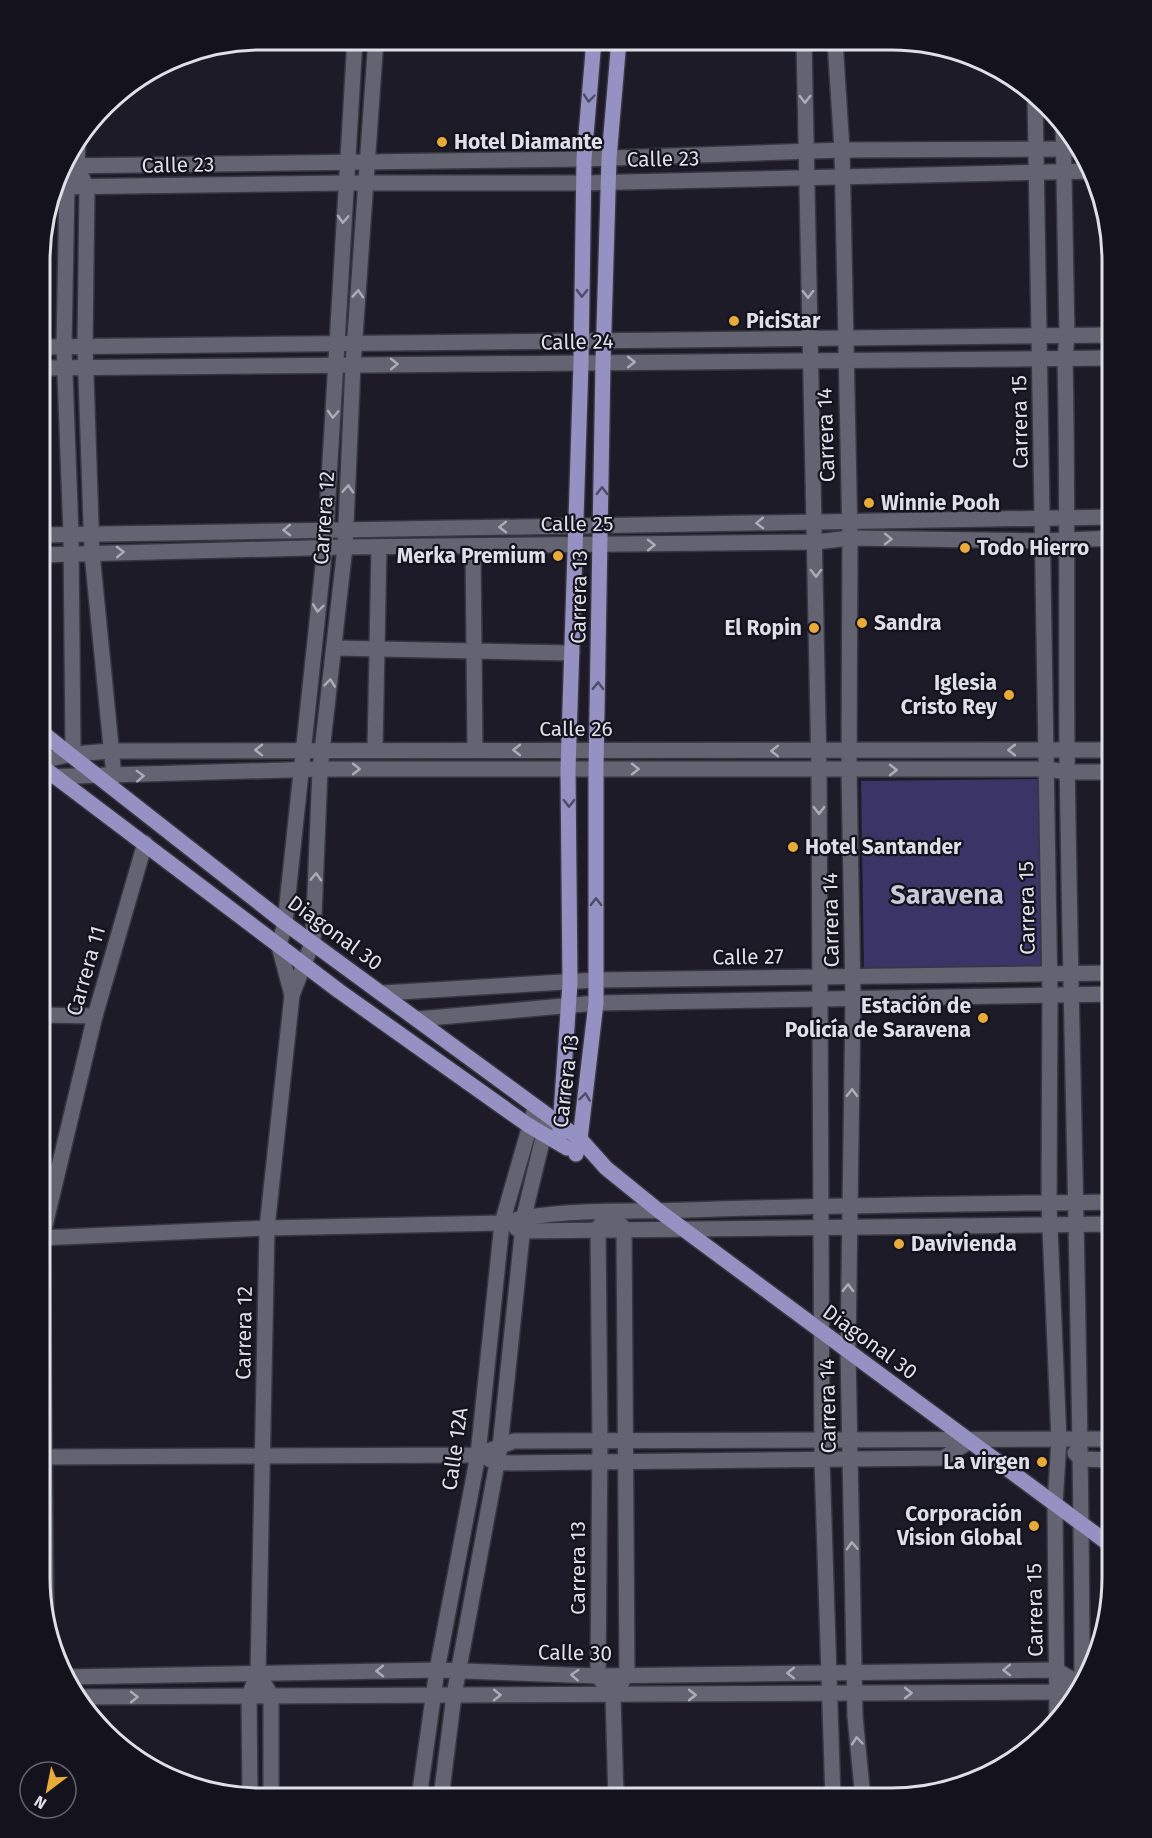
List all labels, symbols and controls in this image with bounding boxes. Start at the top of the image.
one-way arrow [583,94,596,103]
one-way arrow [798,95,811,104]
place label: Hotel Diamante [454,129,603,155]
marker: Hotel Diamante [435,135,449,149]
street label: Calle 23 [626,145,700,173]
street label: Calle 23 [141,151,215,179]
one-way arrow [336,215,349,224]
one-way arrow [576,288,588,297]
one-way arrow [351,289,364,298]
one-way arrow [802,290,814,299]
place label: PiciStar [746,308,821,334]
marker: PiciStar [727,314,741,328]
street label: Calle 24 [540,328,614,356]
one-way arrow [627,356,636,368]
one-way arrow [390,358,399,371]
street label: Carrera 15 [1006,375,1034,469]
street label: Carrera 14 [811,387,841,483]
one-way arrow [326,409,339,418]
street label: Carrera 12 [308,470,340,566]
one-way arrow [341,484,354,493]
one-way arrow [596,487,608,496]
place label: Winnie Pooh [881,490,1000,516]
marker: Winnie Pooh [862,496,876,510]
street label: Calle 25 [541,511,613,537]
one-way arrow [756,516,765,529]
one-way arrow [498,521,507,533]
one-way arrow [282,524,291,536]
one-way arrow [883,533,892,545]
place label: Todo Hierro [977,535,1089,561]
one-way arrow [646,538,655,551]
marker: Todo Hierro [958,541,972,555]
place label: Merka Premium [397,543,546,569]
one-way arrow [115,546,124,559]
marker: Merka Premium [551,549,565,563]
street label: Carrera 13 [565,550,593,644]
one-way arrow [810,568,822,577]
one-way arrow [312,604,325,613]
place label: Sandra [874,610,941,636]
place label: El Ropin [724,615,802,641]
marker: Sandra [855,616,869,630]
marker: El Ropin [807,621,821,635]
place label: Iglesia Cristo Rey [901,670,997,720]
one-way arrow [323,678,336,687]
one-way arrow [592,682,604,691]
marker: Iglesia Cristo Rey [1002,688,1016,702]
street label: Calle 26 [539,716,613,742]
one-way arrow [255,744,264,756]
one-way arrow [513,744,522,756]
one-way arrow [1008,744,1017,756]
one-way arrow [771,745,780,757]
one-way arrow [352,763,361,775]
one-way arrow [631,763,640,775]
one-way arrow [889,764,898,776]
one-way arrow [136,769,145,782]
one-way arrow [563,798,575,807]
one-way arrow [813,805,825,814]
place label: Hotel Santander [805,834,962,860]
marker: Hotel Santander [786,840,800,854]
street label: Carrera 15 [1013,861,1041,955]
street label: Carrera 14 [817,872,845,968]
one-way arrow [309,873,322,882]
district label: Saravena [890,879,1004,911]
street label: Diagonal 30 [282,890,388,976]
one-way arrow [590,898,602,907]
street label: Carrera 11 [61,923,111,1019]
street label: Calle 27 [712,943,784,971]
place label: Estación de Policía de Saravena [785,993,971,1043]
marker: Estación de Policía de Saravena [976,1011,990,1025]
street label: Carrera 13 [547,1033,585,1129]
one-way arrow [846,1089,858,1098]
one-way arrow [578,1092,591,1101]
place label: Davivienda [911,1231,1017,1257]
marker: Davivienda [892,1237,906,1251]
one-way arrow [842,1283,854,1292]
street label: Carrera 12 [230,1286,258,1380]
street label: Diagonal 30 [817,1299,923,1385]
street label: Carrera 14 [814,1358,842,1454]
street label: Calle 12A [436,1406,474,1492]
place label: La virgen [943,1449,1030,1475]
marker: La virgen [1035,1455,1049,1469]
place label: Corporación Vision Global [896,1501,1023,1551]
marker: Corporación Vision Global [1027,1519,1041,1533]
street label: Carrera 13 [565,1521,591,1615]
one-way arrow [846,1541,858,1550]
street label: Carrera 15 [1021,1563,1049,1657]
street label: Calle 30 [538,1639,612,1667]
one-way arrow [1002,1664,1011,1676]
one-way arrow [375,1665,384,1677]
one-way arrow [786,1667,795,1679]
one-way arrow [570,1669,579,1682]
one-way arrow [904,1687,913,1699]
one-way arrow [493,1689,502,1701]
one-way arrow [688,1689,697,1701]
one-way arrow [130,1690,139,1703]
one-way arrow [851,1736,864,1745]
north arrow [18,1760,78,1820]
text: N [31,1791,50,1813]

